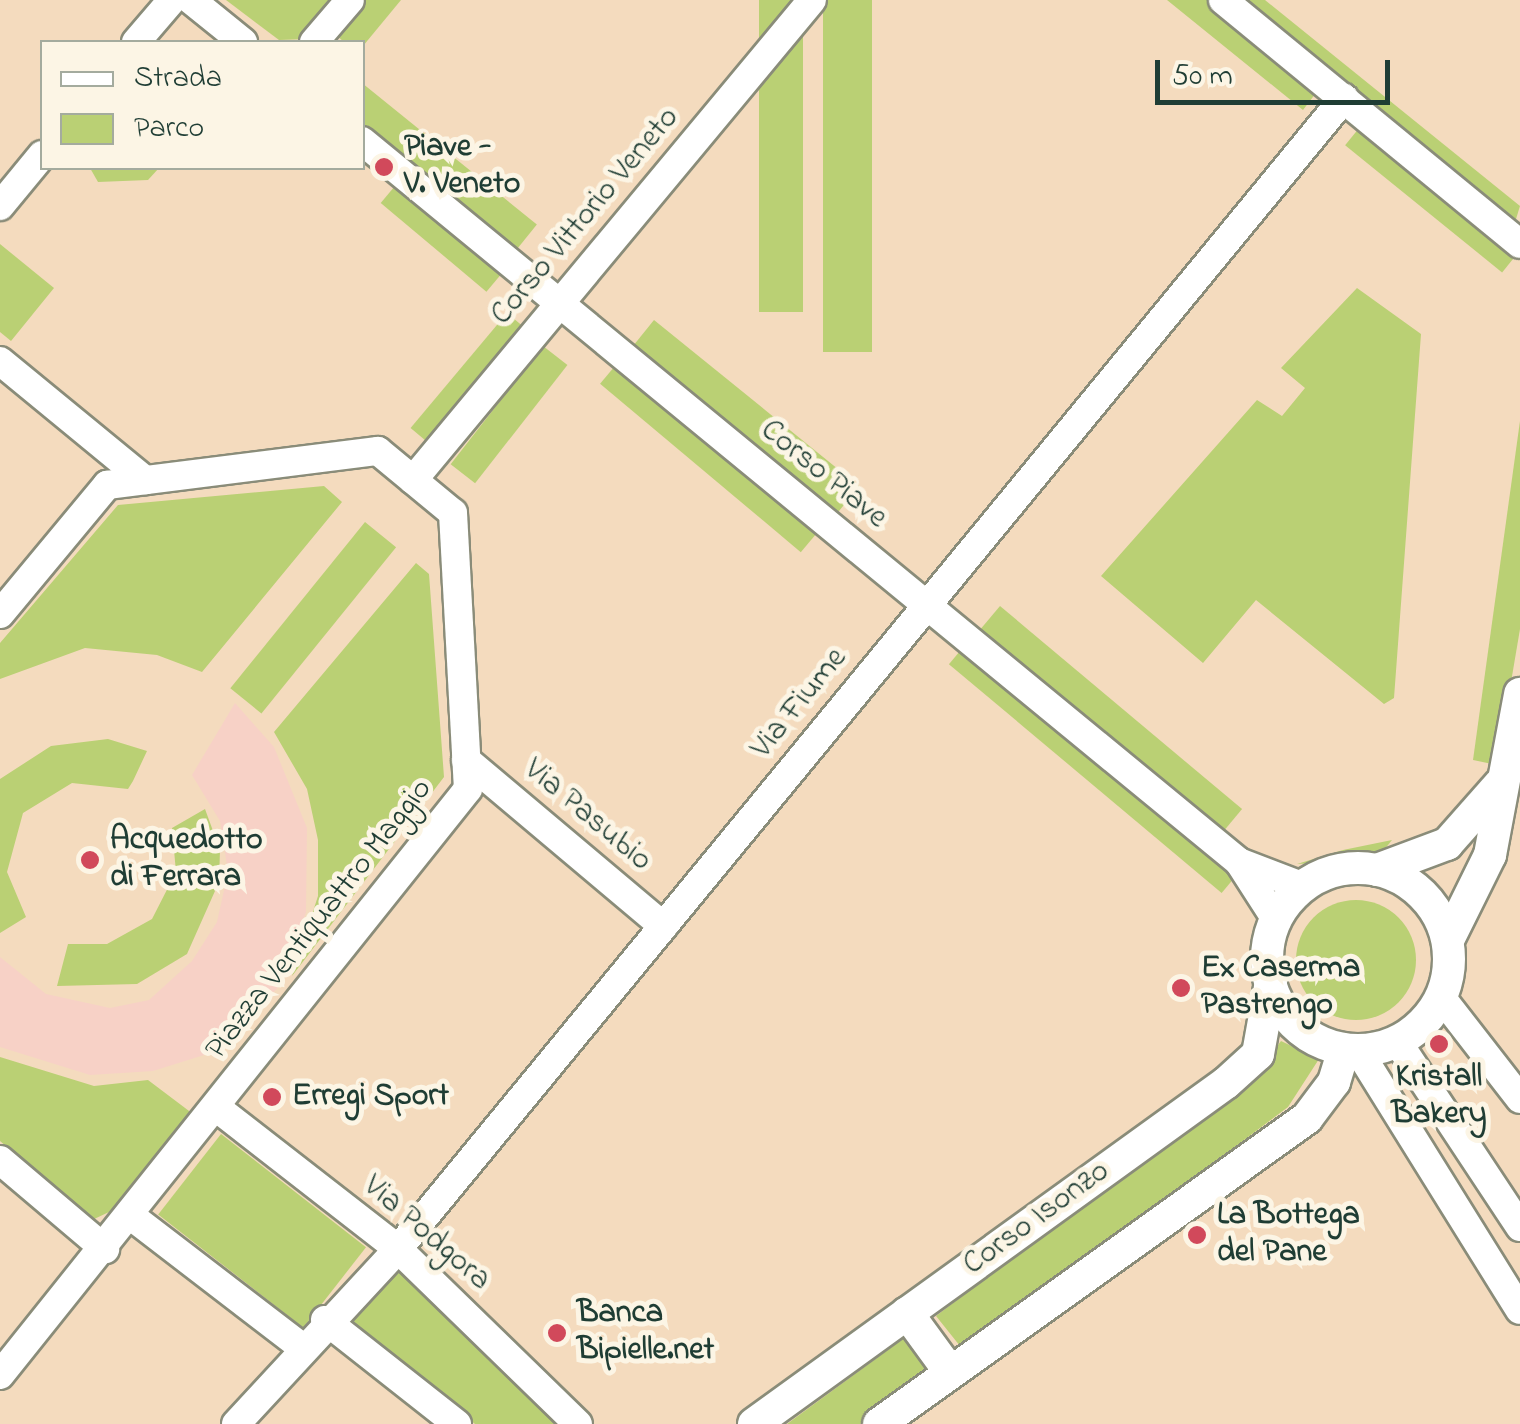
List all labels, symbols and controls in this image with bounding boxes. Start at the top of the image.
legend [40,40,365,170]
scale bar [1160,40,1395,102]
text: 50 m [1172,55,1233,99]
text: Strada [134,57,222,101]
street label: Corso Vittorio Veneto [484,100,688,334]
text: Parco [134,107,204,151]
place label: Piave - V. Veneto [404,130,520,205]
marker: Piave - V. Veneto [373,156,395,178]
street label: Corso Piave [752,412,894,538]
street label: Via Fiume [744,641,856,767]
street label: Via Pasubio [515,751,659,881]
street label: Piazza Ventiquattro Maggio [198,772,442,1068]
place label: Acquedotto di Ferrara [110,823,263,898]
marker: Acquedotto di Ferrara [79,849,101,871]
place label: Ex Caserma Pastrengo [1201,951,1360,1026]
marker: Ex Caserma Pastrengo [1170,977,1192,999]
marker: Kristall Bakery [1428,1033,1450,1055]
place label: Kristall Bakery [1392,1060,1486,1135]
place label: Erregi Sport [292,1078,449,1116]
marker: Erregi Sport [261,1086,283,1108]
street label: Corso Isonzo [956,1153,1118,1285]
street label: Via Podgora [354,1168,498,1300]
place label: La Bottega del Pane [1217,1198,1360,1273]
marker: La Bottega del Pane [1186,1224,1208,1246]
place label: Banca Bipielle.net [577,1296,714,1371]
marker: Banca Bipielle.net [546,1322,568,1344]

